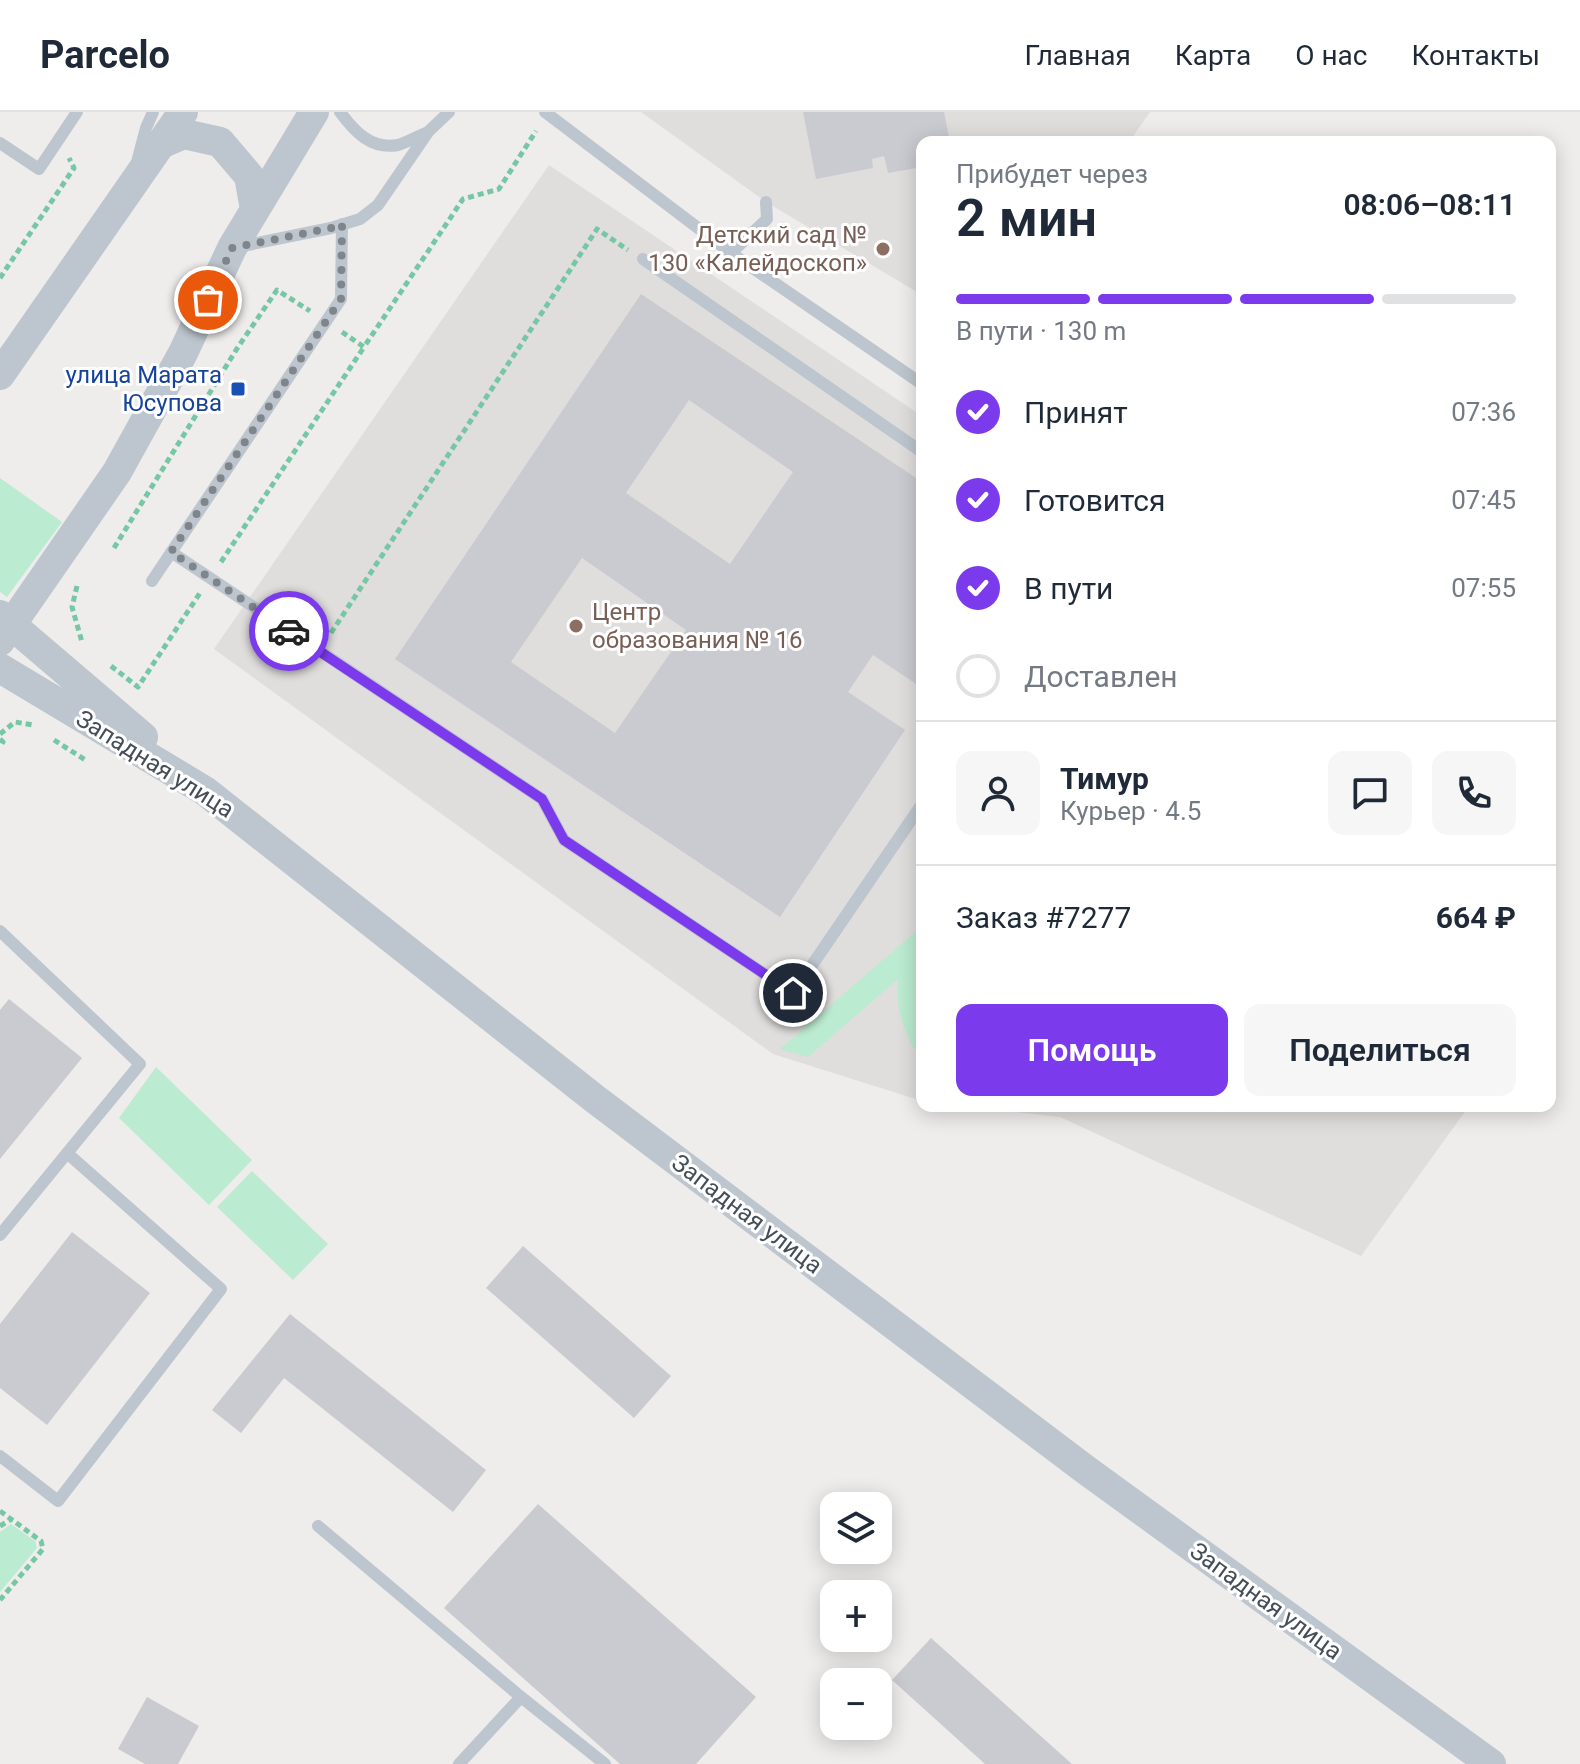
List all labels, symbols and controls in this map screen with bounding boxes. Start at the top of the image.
text: Parcelo [40,33,170,77]
text: Главная [1024,39,1131,72]
text: Карта [1175,39,1251,72]
text: О нас [1295,39,1367,72]
text: Контакты [1411,39,1540,72]
text: Прибудет через [956,159,1148,189]
text: 08:06–08:11 [1343,187,1516,222]
text: 2 мин [956,188,1097,249]
place label: Детский сад № 130 «Калейдоскоп» [648,221,867,277]
marker: Детский сад № 130 «Калейдоскоп» [874,240,892,258]
pin [174,266,242,334]
icon: bag [186,278,230,322]
text: В пути · 130 m [956,316,1126,346]
place label: улица Марата Юсупова [65,361,222,417]
marker: улица Марата Юсупова [229,380,247,398]
icon: check [956,390,1000,434]
text: Принят [1024,395,1128,430]
text: 07:36 [1451,397,1516,427]
icon: check [956,478,1000,522]
text: Готовится [1024,483,1166,518]
text: 07:45 [1451,485,1516,515]
icon: check [956,566,1000,610]
text: В пути [1024,571,1113,606]
text: 07:55 [1451,573,1516,603]
courier [249,591,329,671]
place label: Центр образования № 16 [592,598,802,654]
icon: car [267,609,311,653]
marker: Центр образования № 16 [567,617,585,635]
text: Доставлен [1024,659,1178,694]
street label: Западная улица [71,704,239,824]
button: person [956,751,1040,835]
button: chat [1328,751,1412,835]
button: phone [1432,751,1516,835]
text: Тимур [1060,761,1149,796]
text: Курьер · 4.5 [1060,796,1201,826]
text: Заказ #7277 [956,900,1131,935]
text: 664 ₽ [1436,900,1516,935]
pin [759,959,827,1027]
icon: home [771,971,815,1015]
button: Помощь [956,1004,1228,1096]
button: Поделиться [1244,1004,1516,1096]
street label: Западная улица [666,1148,828,1280]
map controls [820,1492,892,1740]
button: layers [820,1492,892,1564]
street label: Западная улица [1185,1537,1347,1665]
button: + [820,1580,892,1652]
button: − [820,1668,892,1740]

